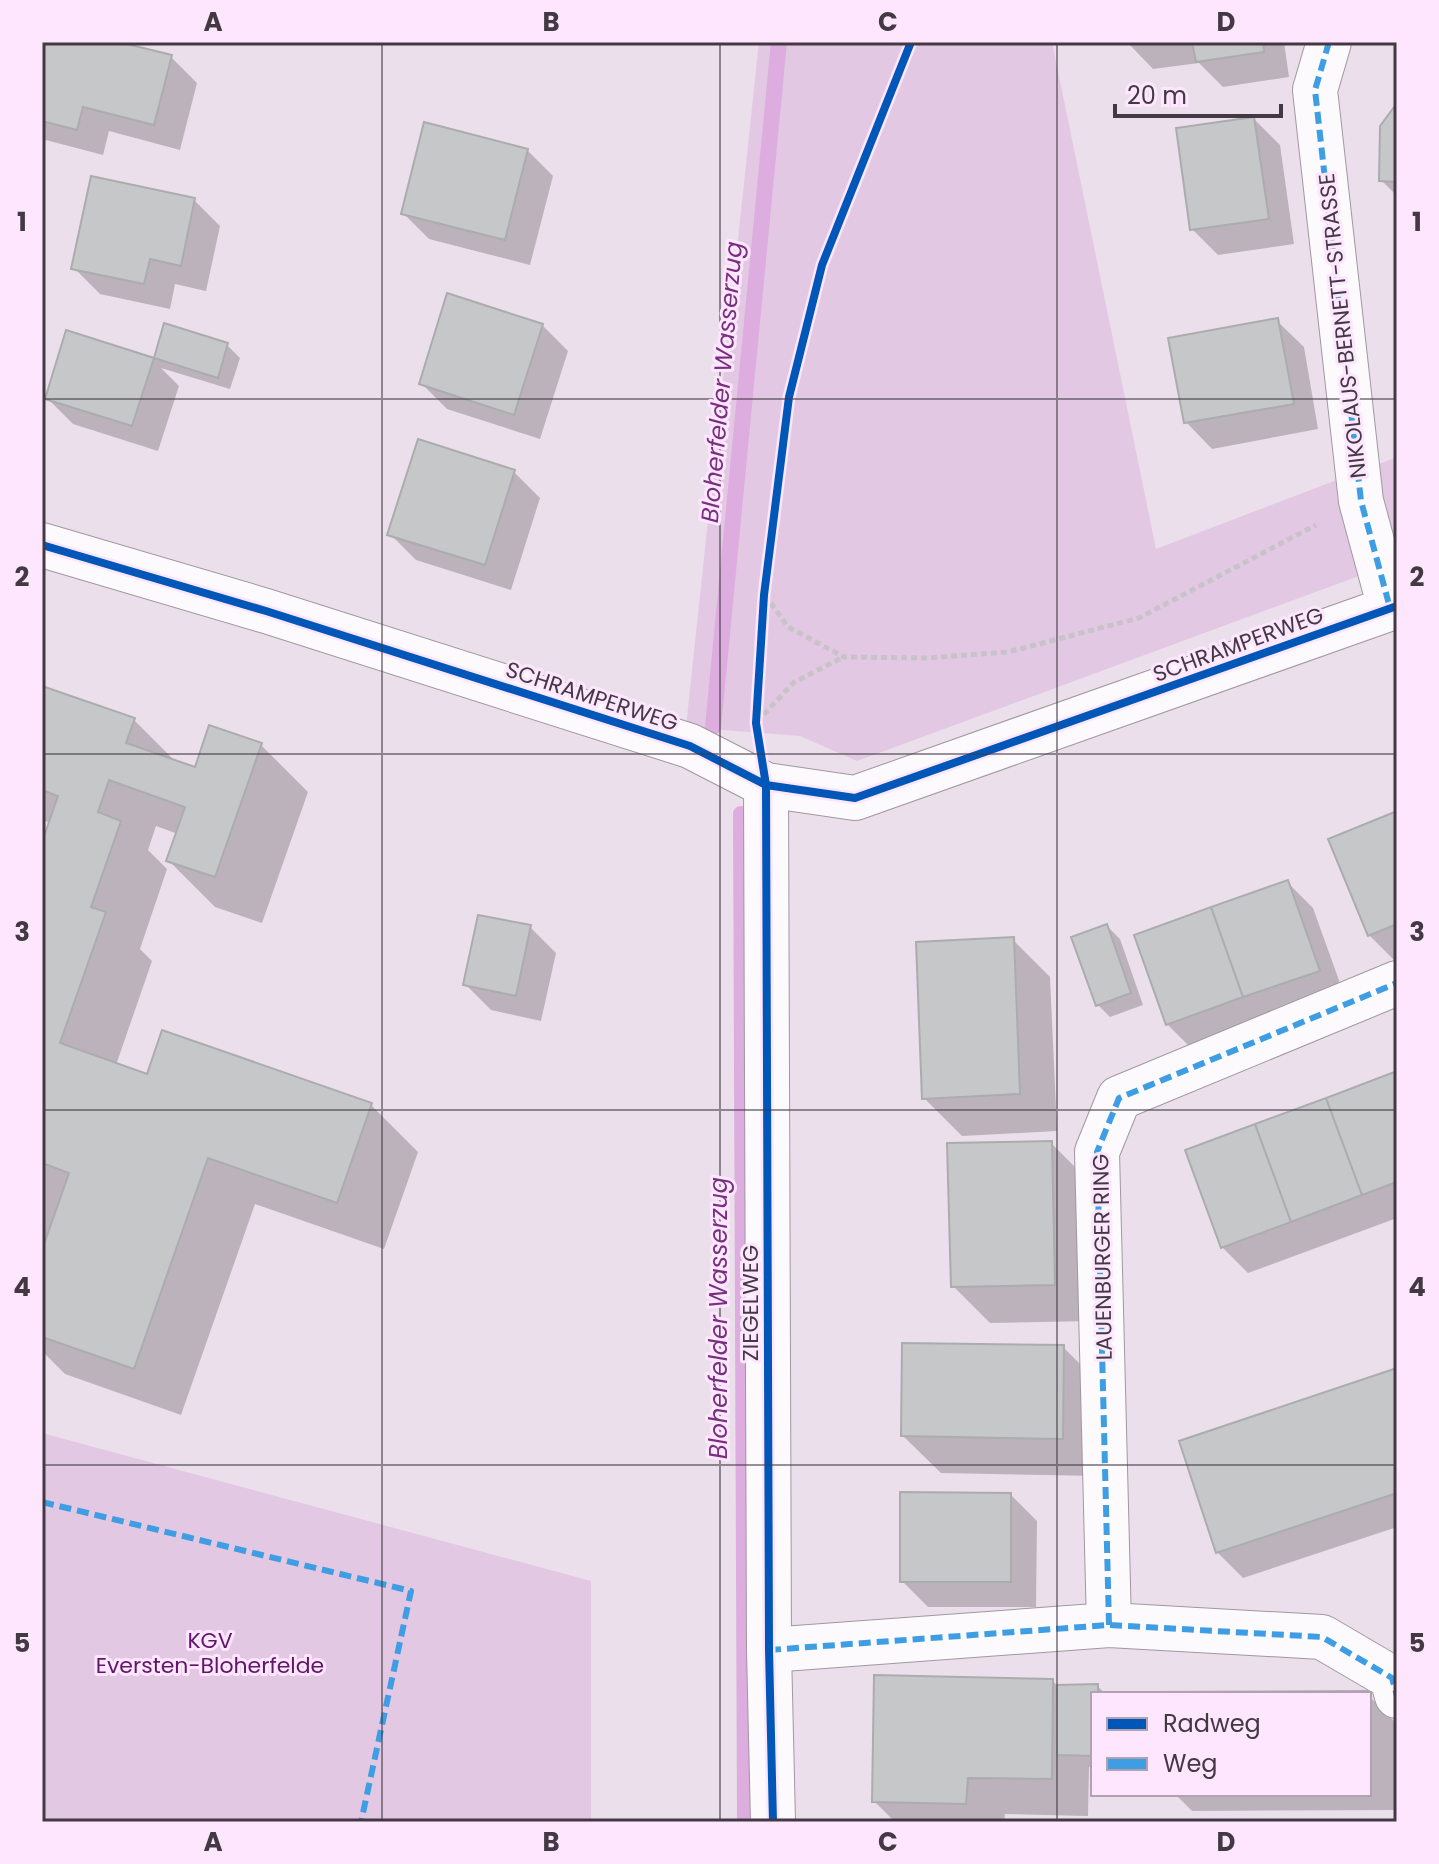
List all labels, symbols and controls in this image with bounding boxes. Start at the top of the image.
text: A [203,4,223,40]
text: B [542,4,560,40]
text: C [878,4,898,40]
text: D [1217,4,1236,40]
scale bar [1115,68,1281,118]
text: 20 m [1127,79,1187,112]
street label: NIKOLAUS-BERNETT-STRASSE [1311,172,1374,480]
text: 1 [17,204,27,240]
text: 1 [1412,204,1422,240]
water label: Bloherfelder Wasserzug [693,240,750,524]
text: 2 [15,559,30,595]
text: 2 [1410,559,1425,595]
street label: SCHRAMPERWEG [1149,599,1328,690]
street label: SCHRAMPERWEG [502,654,682,739]
text: 3 [14,914,30,950]
text: 3 [1409,914,1425,950]
street label: LAUENBURGER RING [1085,1153,1120,1361]
water label: Bloherfelder Wasserzug [702,1177,735,1459]
street label: ZIEGELWEG [735,1245,766,1361]
text: 4 [13,1269,31,1305]
text: 4 [1408,1269,1426,1305]
text: 5 [14,1625,30,1661]
park label: KGV Eversten-Bloherfelde [96,1625,324,1681]
text: 5 [1409,1625,1425,1661]
legend [1091,1692,1371,1796]
text: Radweg [1163,1707,1261,1740]
text: Weg [1163,1747,1218,1780]
text: A [203,1824,223,1860]
text: B [542,1824,560,1860]
text: C [878,1824,898,1860]
text: D [1217,1824,1236,1860]

